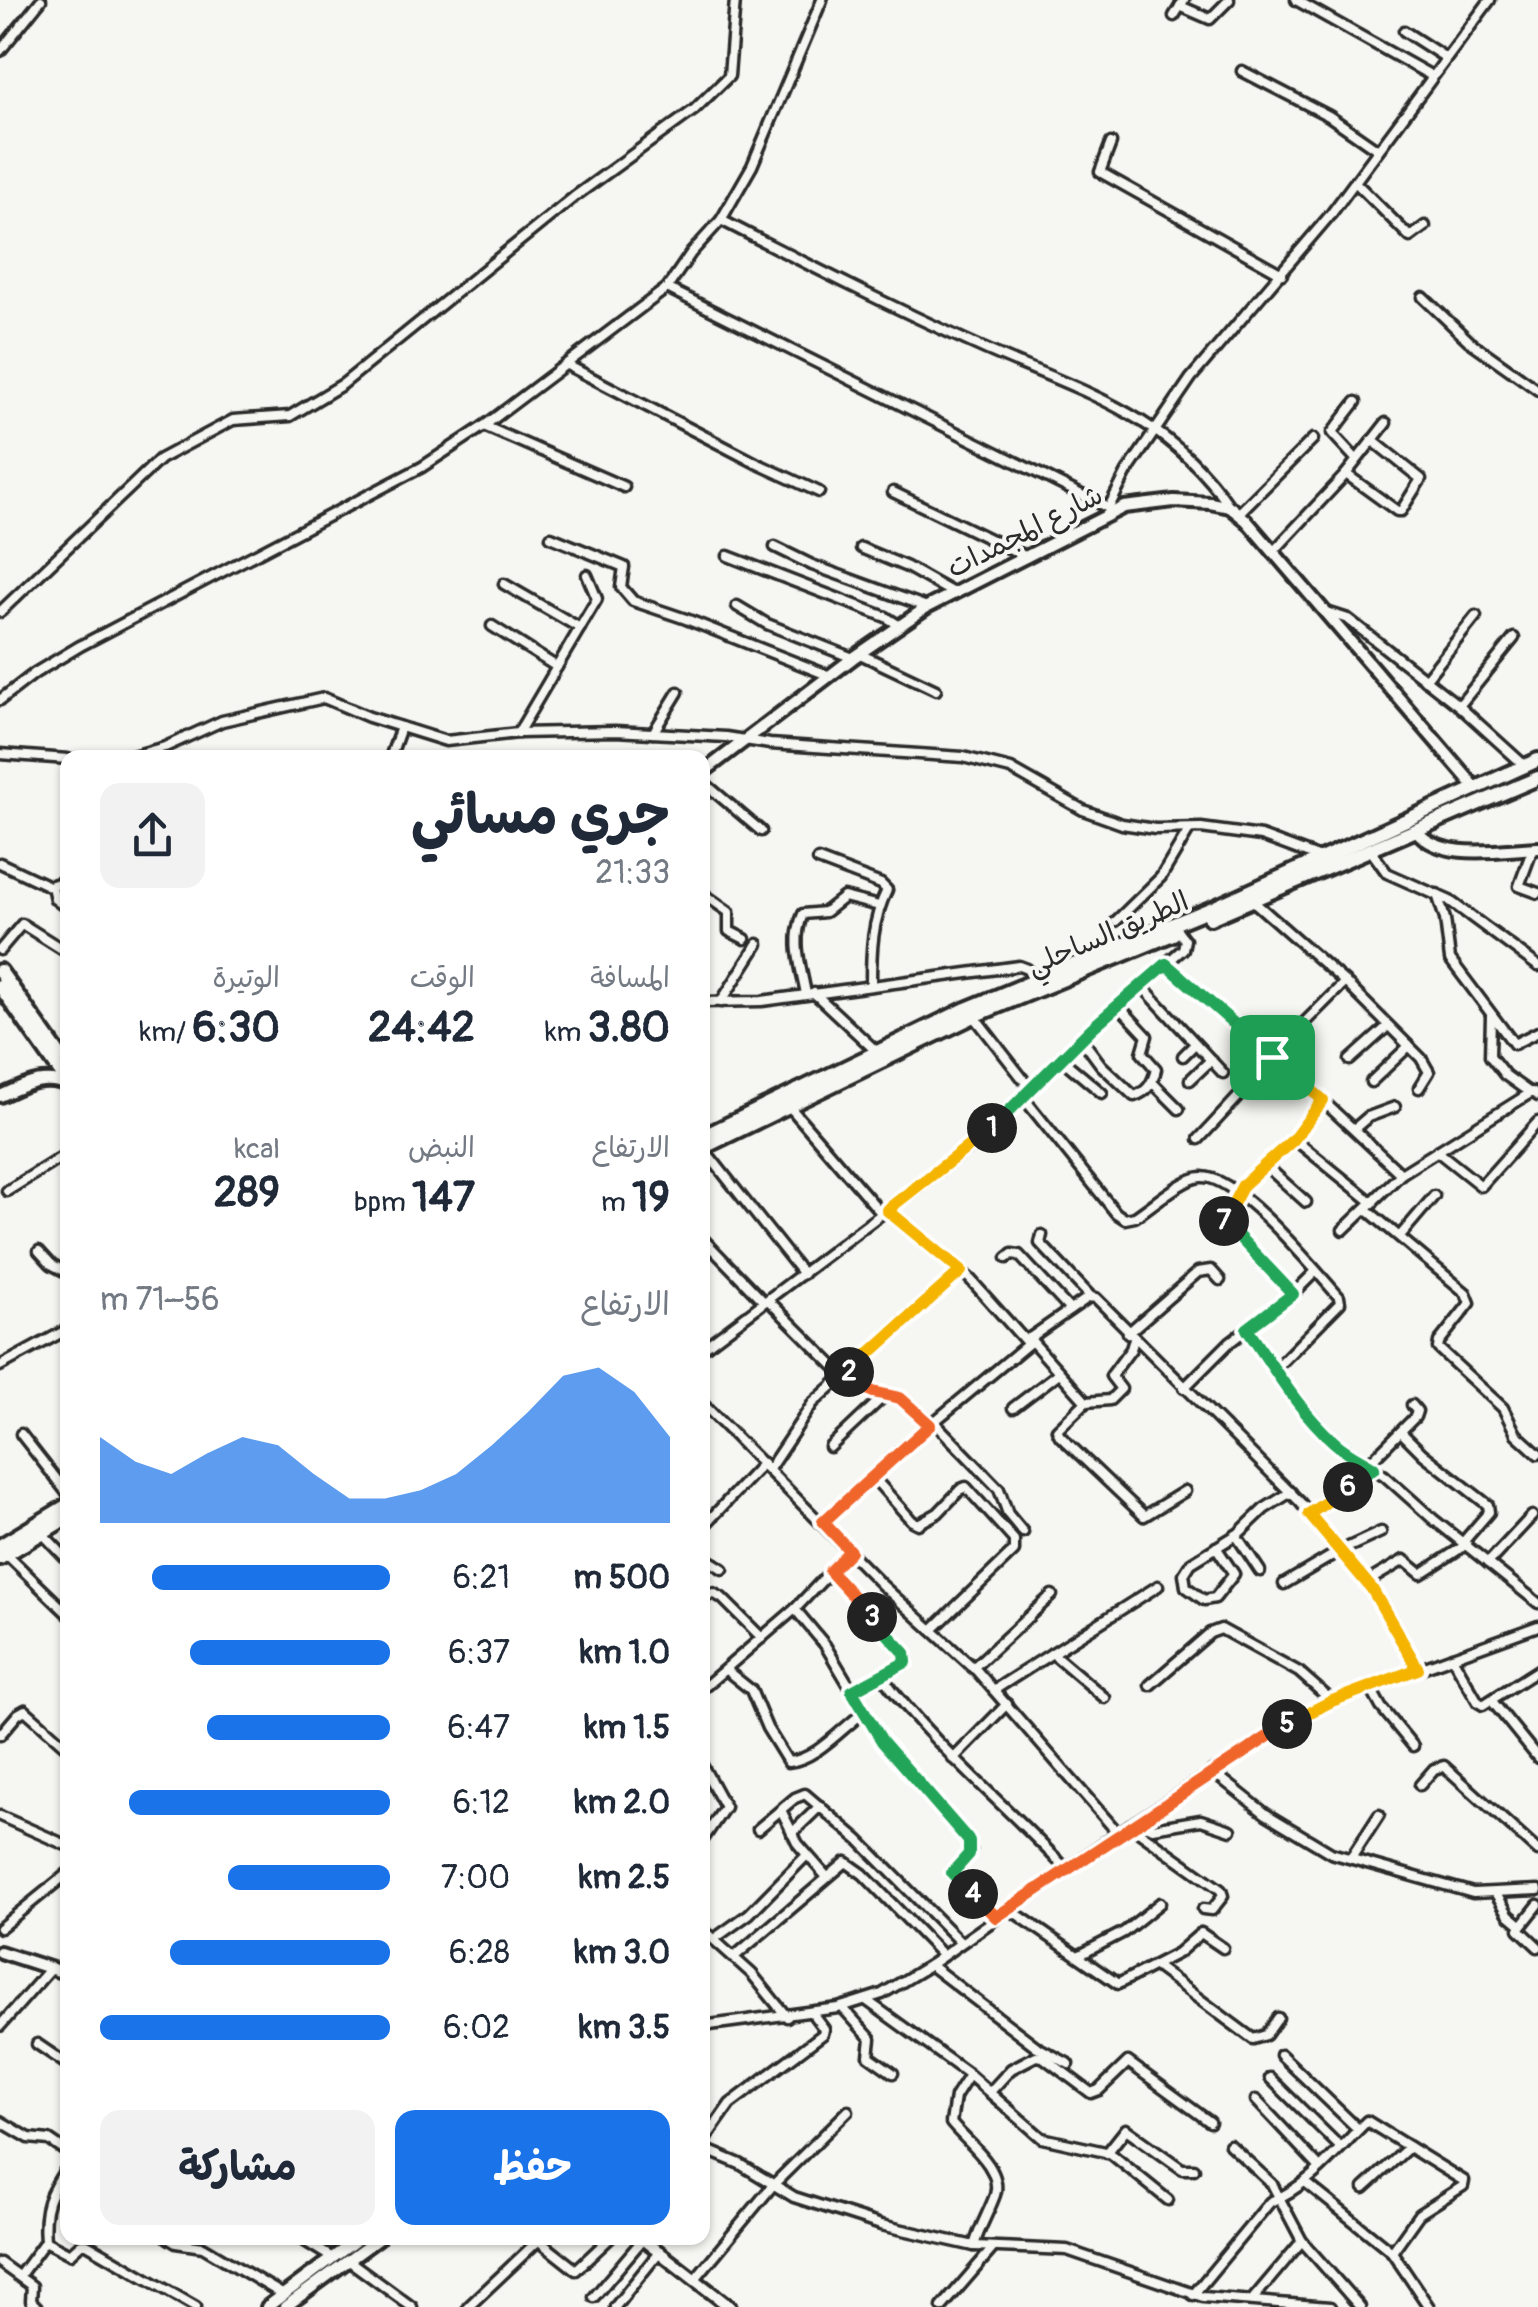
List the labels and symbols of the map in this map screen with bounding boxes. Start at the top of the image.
street label: شارع المجمدات [941,478,1109,587]
street label: الطريق الساحلي [1022,884,1196,989]
pin [1230,1015,1315,1100]
pin: 1 [967,1103,1017,1153]
pin: 7 [1199,1196,1249,1246]
pin: 2 [824,1347,874,1397]
pin: 6 [1323,1462,1373,1512]
pin: 3 [847,1592,897,1642]
pin: 5 [1262,1699,1312,1749]
pin: 4 [948,1869,998,1919]

